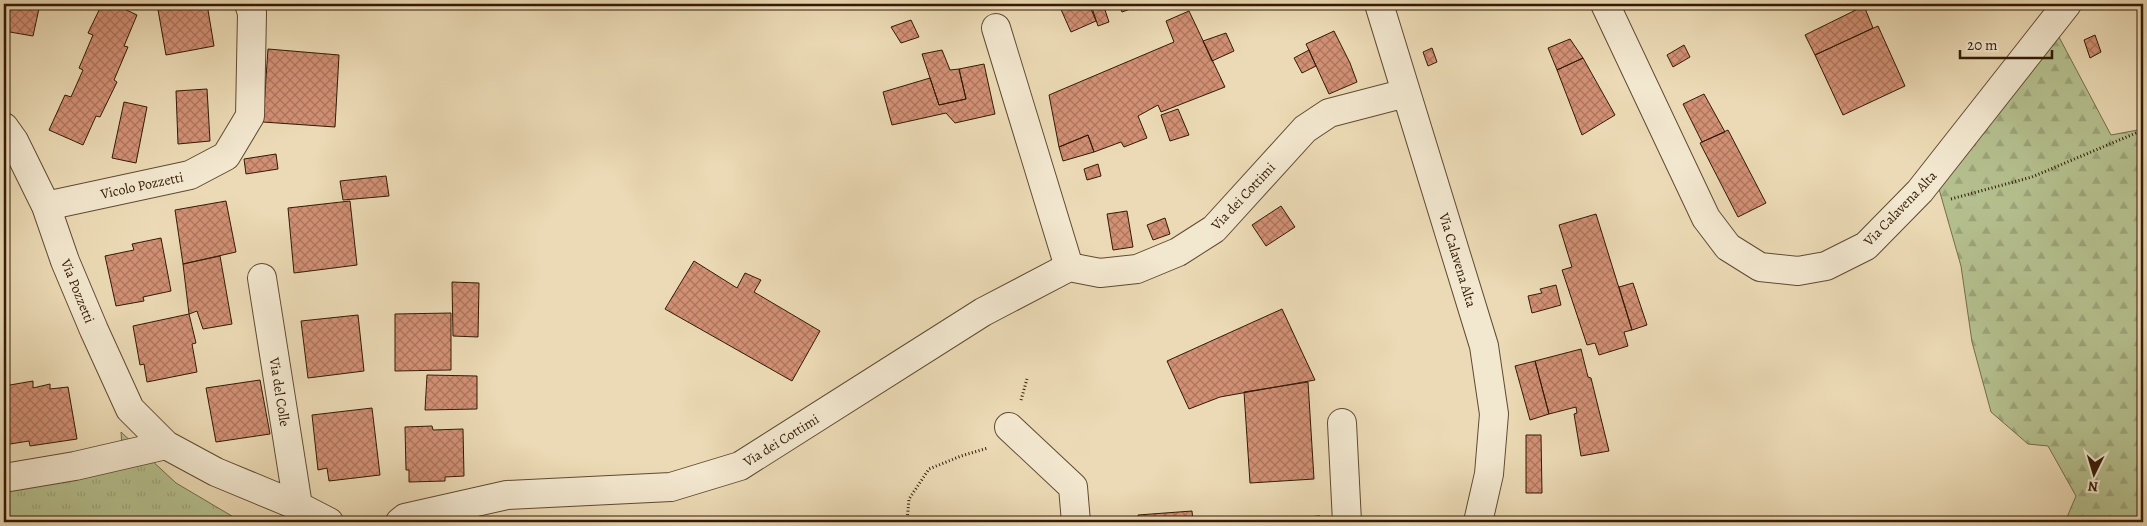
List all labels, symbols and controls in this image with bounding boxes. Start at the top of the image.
scale bar [1960,28,2052,60]
text: 20 m [1967,35,1998,55]
street label: Via dei Cottimi [1206,158,1280,235]
street label: Via Calavena Alta [1859,166,1942,251]
street label: Vicolo Pozzetti [98,167,185,204]
street label: Via Calavena Alta [1434,210,1481,310]
street label: Via Pozzetti [56,255,99,326]
street label: Via del Colle [265,355,294,428]
street label: Via dei Cottimi [739,410,823,472]
north arrow [2070,448,2120,498]
text: N [2087,477,2099,496]

